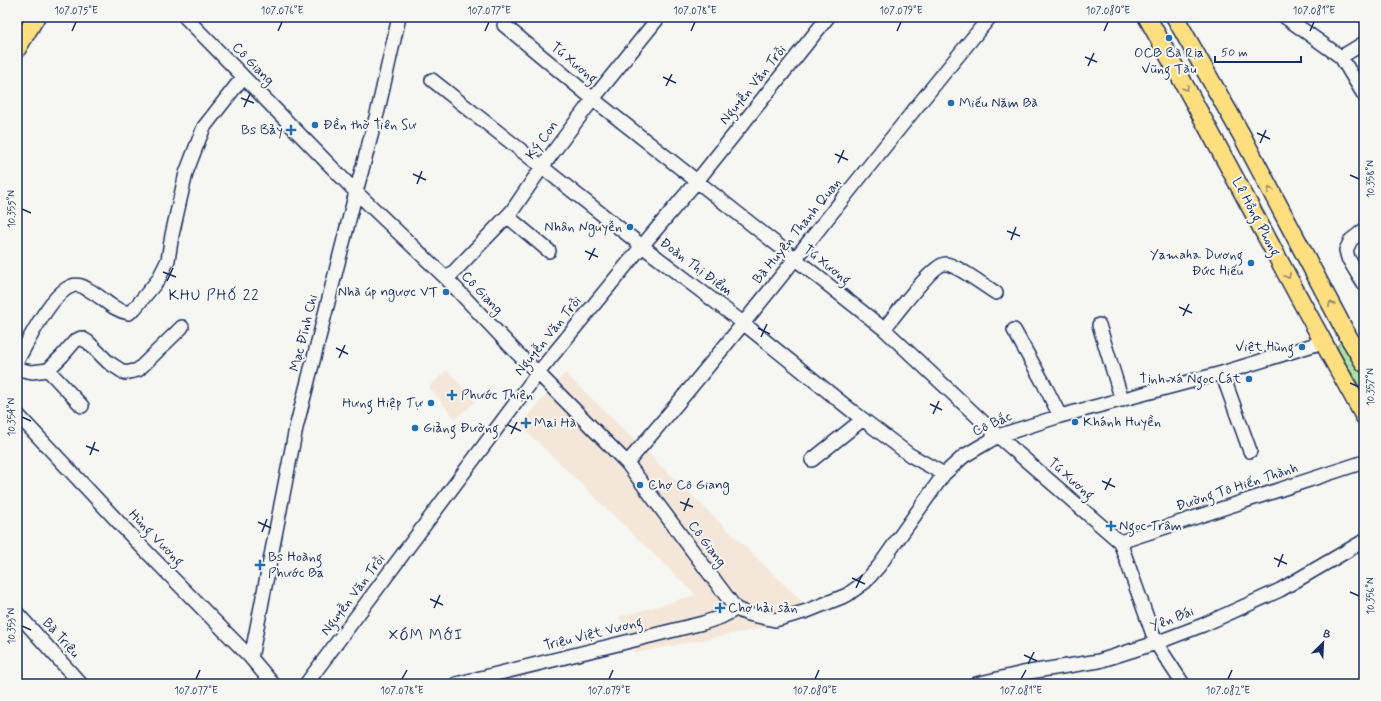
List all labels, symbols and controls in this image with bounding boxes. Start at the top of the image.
text: 107.075°E [54,4,98,18]
text: 107.076°E [261,4,303,18]
text: 107.077°E [467,4,511,18]
text: 107.078°E [673,4,717,18]
text: 107.079°E [879,4,923,18]
text: 107.080°E [1086,4,1130,18]
text: 107.081°E [1293,4,1335,18]
marker: OCB Bà Rịa Vũng Tàu [1164,33,1174,43]
street label: Cô Giang [227,38,278,90]
street label: Tú Xương [546,38,601,89]
scale bar [1215,38,1301,64]
street label: Nguyễn Văn Trỗi [715,42,792,130]
place label: OCB Bà Rịa Vũng Tàu [1134,44,1204,80]
text: 50 m [1221,45,1248,61]
one-way arrow [1182,84,1189,91]
place label: Miếu Năm Bà [959,94,1038,112]
marker: Miếu Năm Bà [946,98,956,108]
place label: Đền thờ Tiên Sư [323,116,417,134]
street label: Ký Con [522,117,562,163]
marker: Đền thờ Tiên Sư [310,120,320,130]
place label: Bs Bảy [241,121,283,139]
marker: Bs Bảy [286,125,296,135]
text: 10.358°N [1364,160,1378,198]
street label: Bà Huyện Thanh Quan [749,174,845,288]
street label: Lê Hồng Phong [1226,174,1284,261]
one-way arrow [1267,186,1275,194]
text: 10.355°N [5,190,19,228]
place label: Nhân Nguyễn [544,218,622,237]
marker: Nhân Nguyễn [625,222,635,232]
street label: Đoàn Thị Điểm [656,234,736,300]
street label: Tú Xương [798,241,855,291]
place label: Yamaha Dương Đức Hiếu [1150,246,1243,280]
marker: Yamaha Dương Đức Hiếu [1246,258,1256,268]
street label: Cô Giang [456,267,507,319]
one-way arrow [1283,272,1290,279]
place label: Nhà úp ngược VT [338,283,438,302]
district label: KHU PHỐ 22 [168,286,260,306]
marker: Nhà úp ngược VT [441,287,451,297]
street label: Mạc Đĩnh Chi [286,292,322,374]
street label: Nguyễn Văn Trỗi [510,293,587,381]
one-way arrow [1328,301,1336,309]
place label: Việt Hùng [1235,338,1294,358]
marker: Việt Hùng [1297,342,1307,352]
text: 10.357°N [1364,368,1378,406]
place label: Tịnh xá Ngọc Cát [1139,370,1242,390]
marker: Tịnh xá Ngọc Cát [1244,374,1254,384]
place label: Phước Thiện [461,386,533,404]
marker: Phước Thiện [446,389,458,401]
place label: Hưng Hiệp Tự [342,394,423,414]
text: 10.354°N [5,398,19,436]
marker: Hưng Hiệp Tự [426,398,436,408]
street label: Cô Bắc [969,407,1015,441]
place label: Khánh Huyền [1083,413,1161,431]
place label: Mai Hà [534,414,576,432]
marker: Khánh Huyền [1070,417,1080,427]
marker: Mai Hà [521,418,531,428]
place label: Giảng Đường [423,419,499,439]
marker: Giảng Đường [410,423,420,433]
street label: Tú Xương [1043,454,1098,506]
street label: Đường Tô Hiến Thành [1174,459,1301,517]
place label: Chợ Cô Giang [648,476,730,495]
marker: Chợ Cô Giang [635,480,645,490]
street label: Hùng Vương [123,506,188,572]
street label: Cô Giang [683,517,730,571]
place label: Ngọc Trâm [1119,517,1182,537]
marker: Ngọc Trâm [1106,521,1116,531]
place label: Bs Hoàng Phước Ba [268,548,324,582]
street label: Nguyễn Văn Trỗi [317,551,391,640]
marker: Bs Hoàng Phước Ba [255,560,265,570]
text: 10.356°N [1364,577,1378,615]
place label: Chợ hải sản [728,599,798,617]
street label: Yên Bái [1148,602,1196,636]
marker: Chợ hải sản [715,603,725,613]
text: 10.353°N [5,607,19,644]
street label: Triệu Việt Vương [542,613,645,657]
street label: Bà Triệu [38,614,84,662]
north arrow [1303,623,1343,663]
district label: XÓM MỚI [389,626,463,646]
text: B [1321,627,1333,643]
text: 107.077°E [174,684,218,698]
text: 107.078°E [380,684,424,698]
text: 107.079°E [587,684,631,698]
text: 107.080°E [793,684,837,698]
text: 107.081°E [1000,684,1042,698]
text: 107.082°E [1206,684,1250,698]

